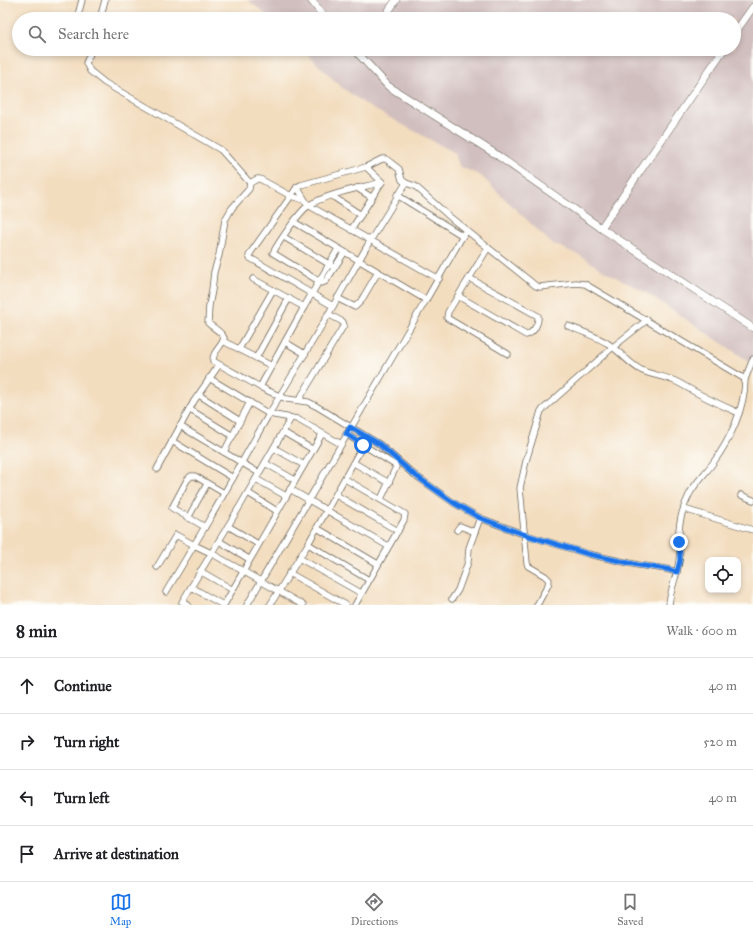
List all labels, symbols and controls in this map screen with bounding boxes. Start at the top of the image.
search box [12,12,741,56]
icon: search [26,23,48,45]
text: Search here [58,25,129,43]
route start [354,436,372,454]
route end [670,533,688,551]
map controls [705,557,741,593]
button: locate [705,557,741,593]
text: 8 min [16,621,57,642]
text: Walk · 600 m [666,623,737,639]
icon: ahead [16,675,38,697]
text: Continue [54,677,112,695]
text: 40 m [708,678,737,694]
icon: right [16,731,38,753]
text: Turn right [54,733,119,751]
text: 520 m [703,734,737,750]
icon: left [16,787,38,809]
text: Turn left [54,789,110,807]
text: 40 m [708,790,737,806]
icon: arrive [16,843,38,865]
text: Arrive at destination [54,845,179,863]
tab: Map [110,891,132,928]
tab: Directions [351,891,398,928]
tab: Saved [617,891,643,928]

